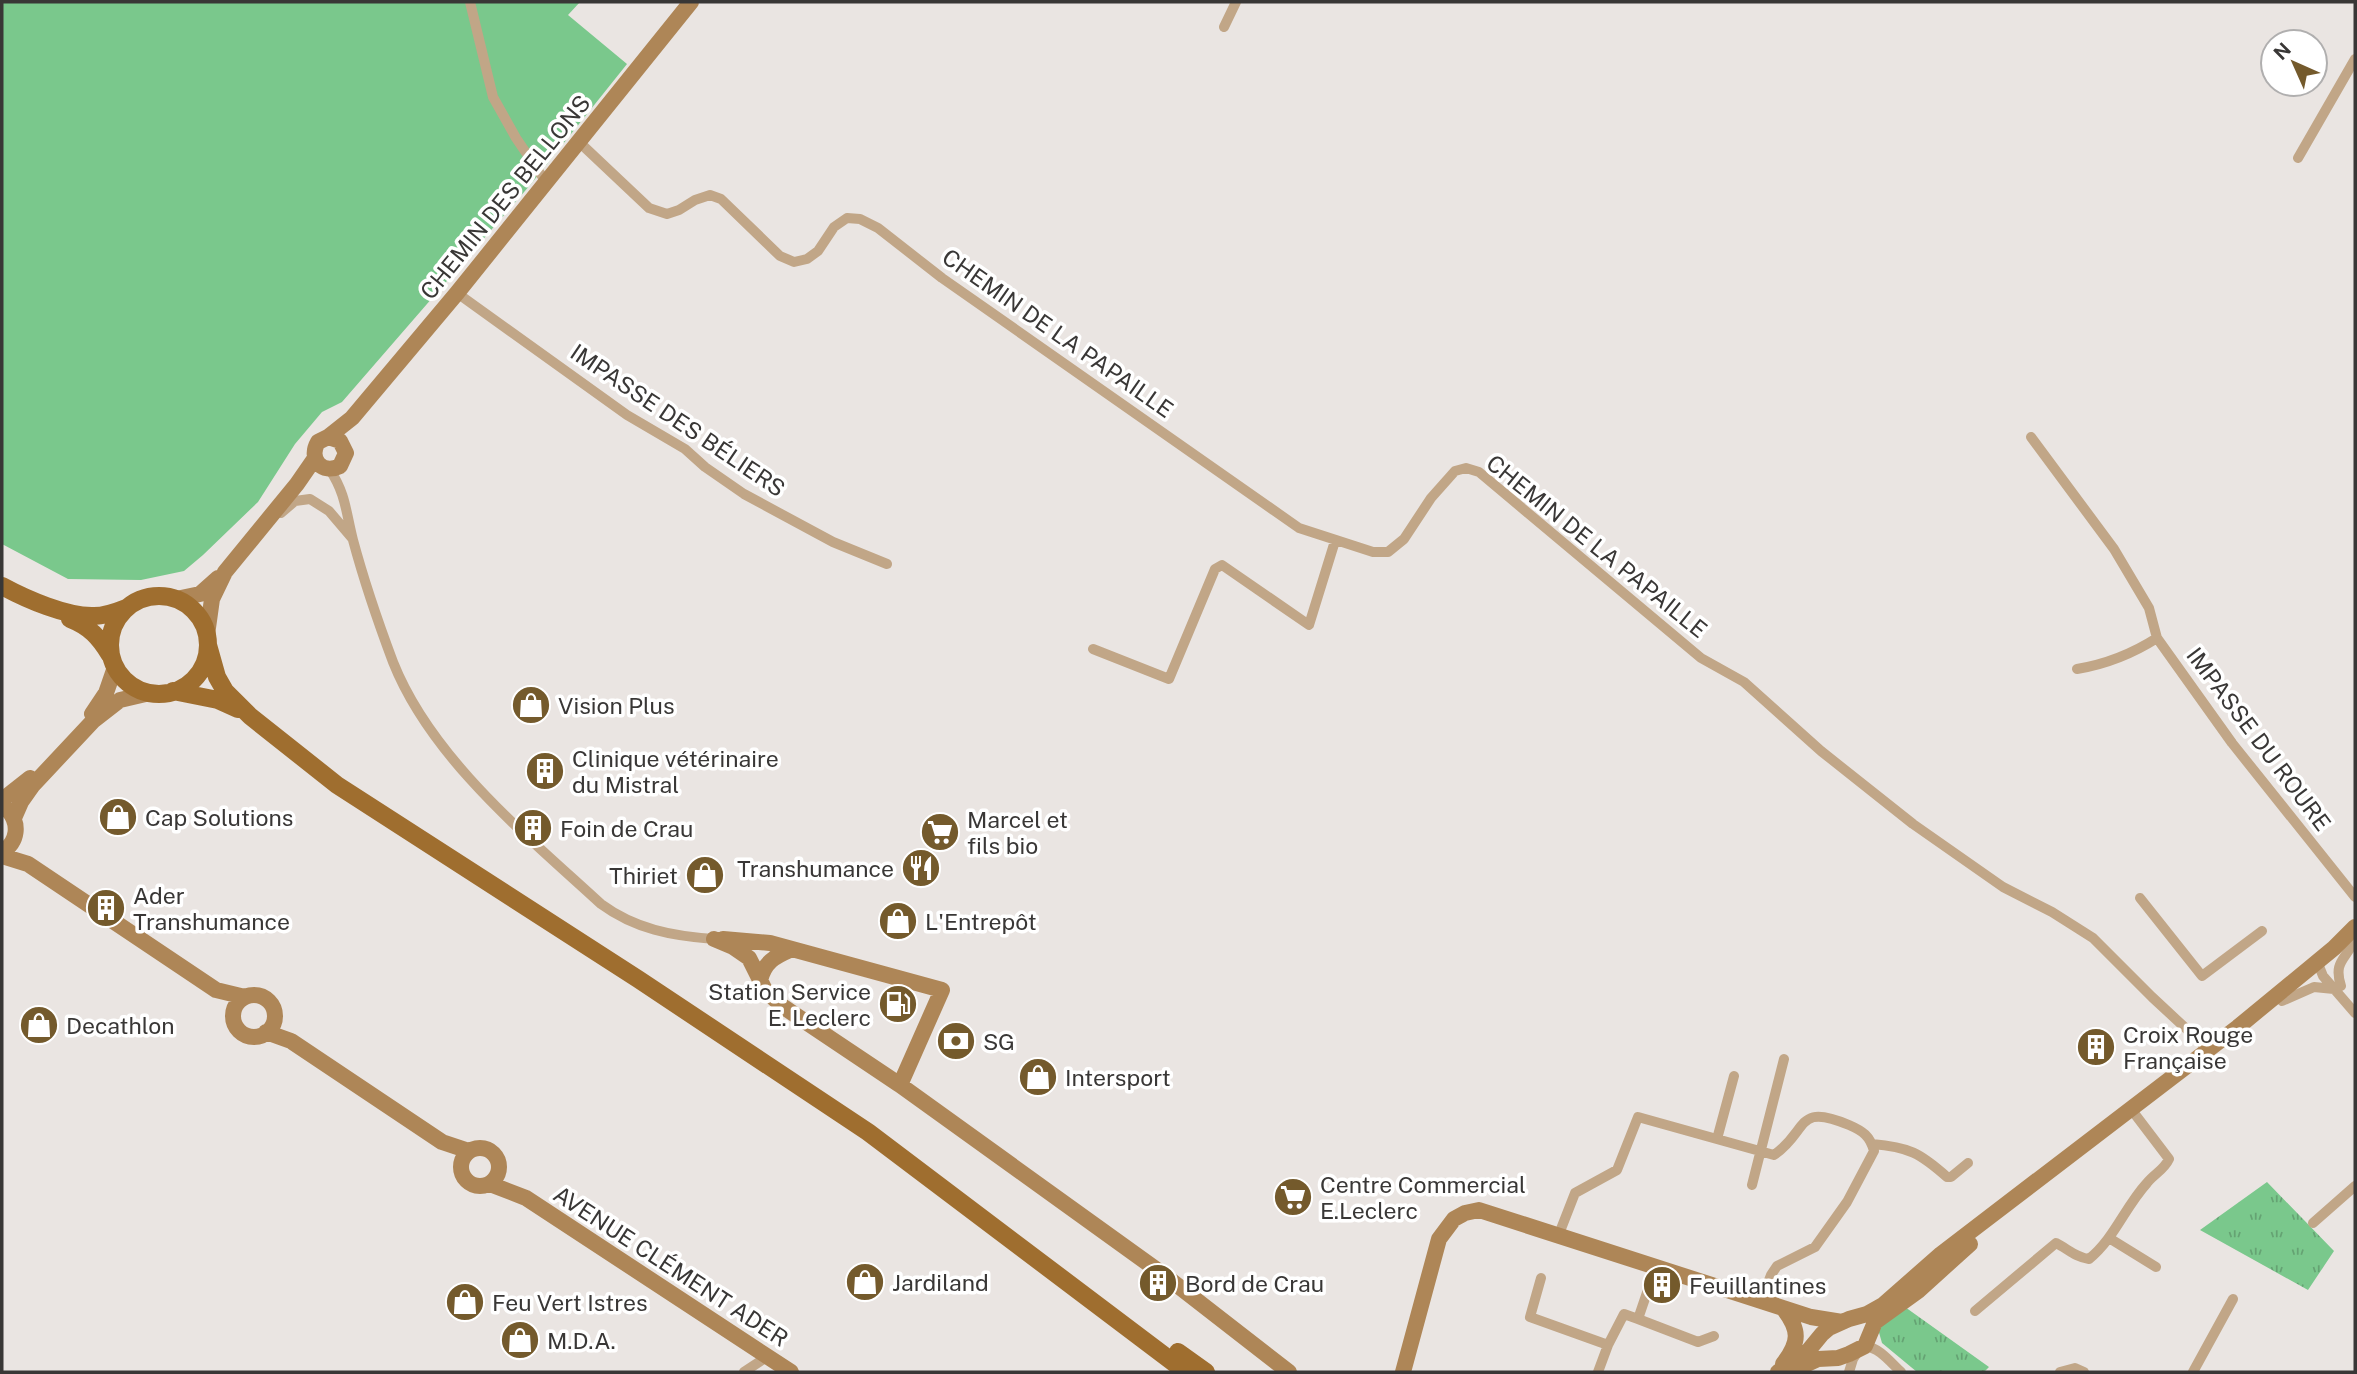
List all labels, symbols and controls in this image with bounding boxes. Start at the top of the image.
north arrow [2259,28,2329,98]
text: N [2269,38,2295,64]
street label: CHEMIN DES BELLONS [414,90,596,304]
street label: CHEMIN DE LA PAPAILLE [937,243,1179,423]
street label: IMPASSE DES BÉLIERS [566,338,790,502]
street label: CHEMIN DE LA PAPAILLE [1481,449,1713,643]
street label: IMPASSE DU ROURE [2181,642,2337,836]
shop icon: Vision Plus [510,684,552,726]
place label: Vision Plus [558,692,675,719]
place label: Clinique vétérinaire du Mistral [572,745,779,798]
building icon: Clinique vétérinaire du Mistral [524,750,566,792]
shop icon: Cap Solutions [97,796,139,838]
place label: Cap Solutions [145,804,293,831]
place label: Marcel et fils bio [967,806,1068,859]
building icon: Foin de Crau [512,807,554,849]
supermarket icon: Marcel et fils bio [919,811,961,853]
place label: Foin de Crau [560,815,693,842]
restaurant icon: Transhumance [900,847,942,889]
shop icon: Thiriet [684,854,726,896]
place label: Transhumance [737,855,894,882]
place label: Thiriet [609,862,678,889]
place label: Ader Transhumance [133,882,290,935]
building icon: Ader Transhumance [85,887,127,929]
shop icon: L'Entrepôt [877,900,919,942]
place label: L'Entrepôt [925,908,1037,935]
place label: Station Service E. Leclerc [708,978,871,1031]
fuel station icon: Station Service E. Leclerc [877,983,919,1025]
shop icon: Decathlon [18,1004,60,1046]
place label: Decathlon [66,1012,174,1039]
bank icon: SG [935,1020,977,1062]
place label: Croix Rouge Française [2123,1021,2253,1074]
building icon: Croix Rouge Française [2075,1026,2117,1068]
place label: SG [983,1028,1015,1055]
shop icon: Intersport [1017,1056,1059,1098]
place label: Intersport [1065,1064,1171,1091]
place label: Centre Commercial E.Leclerc [1320,1171,1526,1224]
supermarket icon: Centre Commercial E.Leclerc [1272,1176,1314,1218]
street label: AVENUE CLÉMENT ADER [549,1180,793,1352]
shop icon: Jardiland [844,1261,886,1303]
building icon: Bord de Crau [1137,1262,1179,1304]
building icon: Feuillantines [1641,1264,1683,1306]
place label: Jardiland [892,1269,989,1296]
place label: Bord de Crau [1185,1270,1324,1297]
place label: Feuillantines [1689,1272,1826,1299]
shop icon: Feu Vert Istres [444,1281,486,1323]
place label: Feu Vert Istres [492,1289,648,1316]
shop icon: M.D.A. [499,1319,541,1361]
place label: M.D.A. [547,1327,616,1354]

